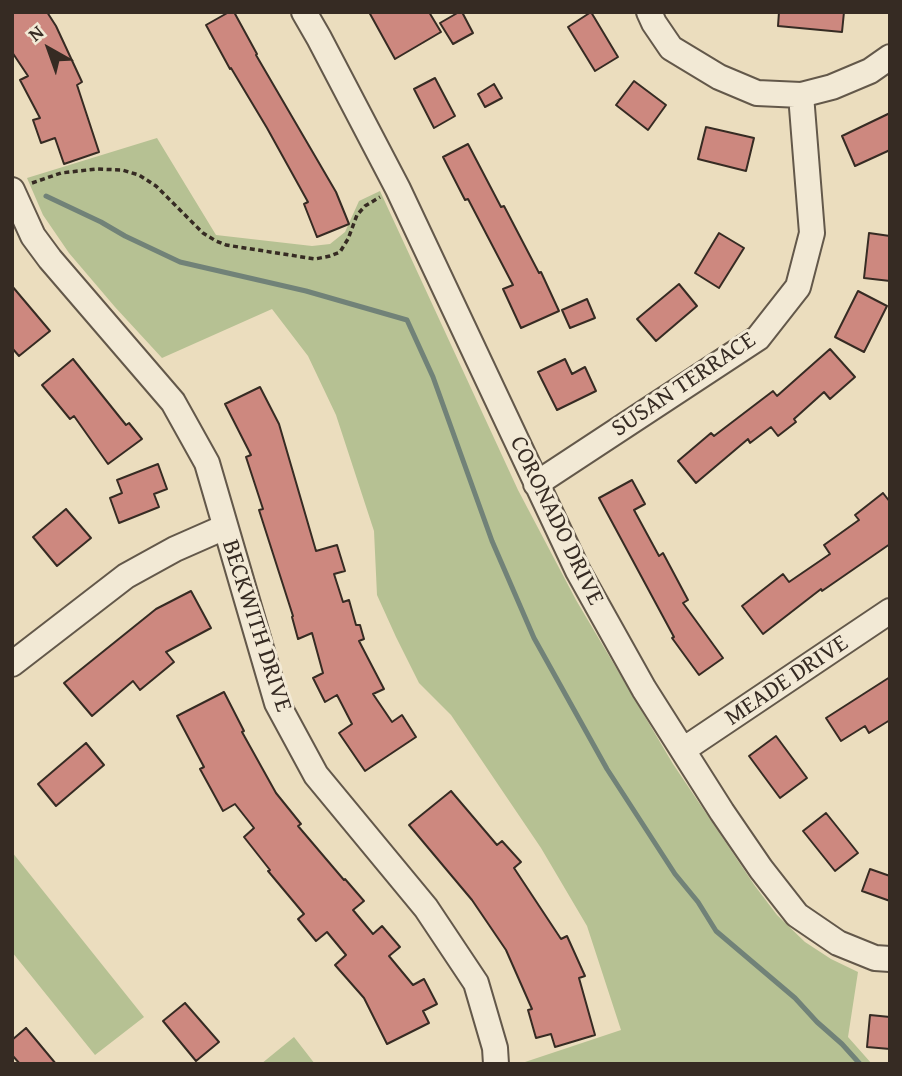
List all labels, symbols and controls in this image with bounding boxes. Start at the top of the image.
north arrow [14,14,84,84]
text: N [22,18,49,48]
street label: SUSAN TERRACE [607,326,761,444]
street label: CORONADO DRIVE [503,432,609,610]
street label: BECKWITH DRIVE [215,536,297,716]
street label: MEADE DRIVE [720,629,854,733]

